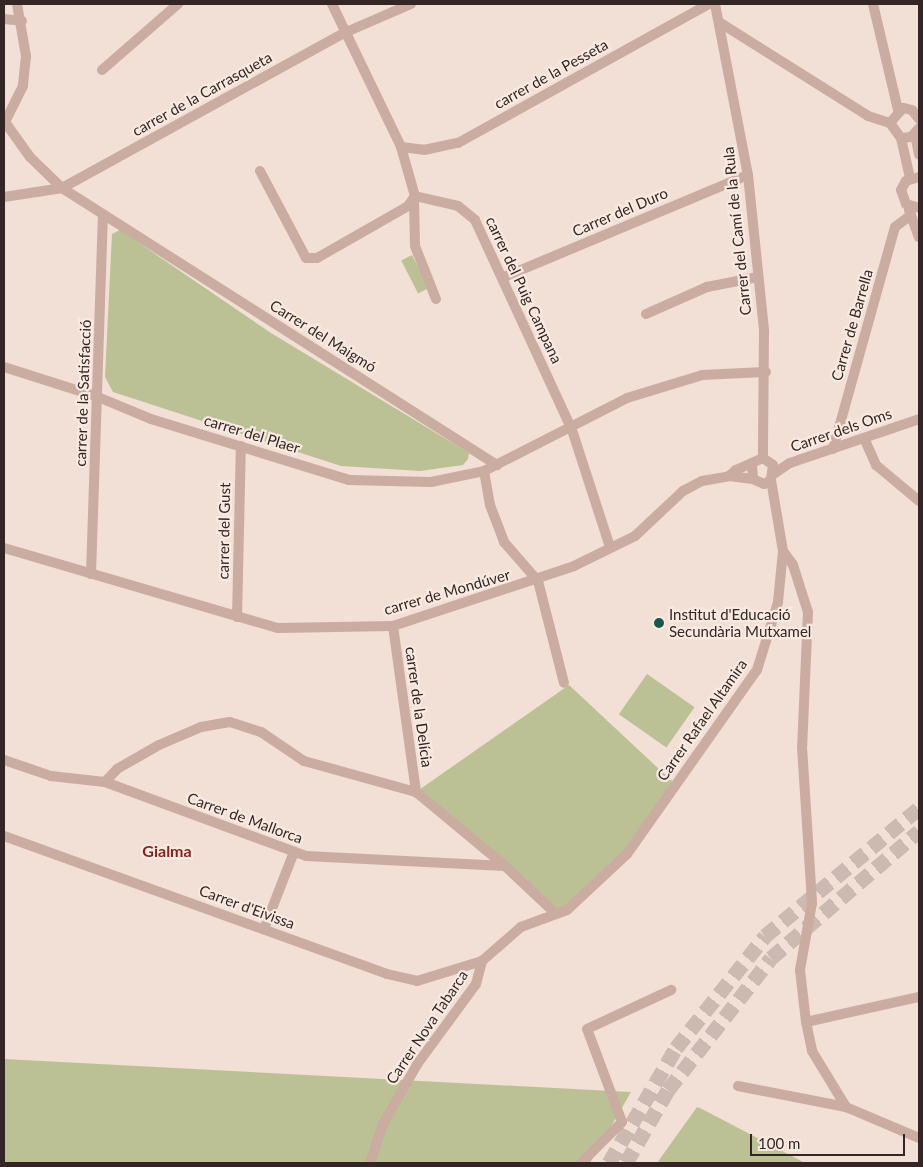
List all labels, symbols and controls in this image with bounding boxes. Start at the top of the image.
street label: carrer de la Pesseta [491,35,611,113]
street label: carrer de la Carrasqueta [129,48,275,140]
street label: Carrer del Camí de la Rula [719,146,755,316]
street label: Carrer del Duro [569,184,671,240]
street label: carrer del Puig Campana [482,214,566,366]
street label: Carrer de Barrella [827,267,877,383]
street label: Carrer del Maigmó [266,296,380,376]
street label: carrer de la Satisfacció [71,319,95,467]
street label: Carrer dels Oms [788,404,894,456]
street label: carrer del Plaer [202,411,302,457]
street label: carrer del Gust [214,482,234,580]
street label: carrer de Mondúver [382,565,512,619]
place label: Institut d'Educació Secundària Mutxamel [669,605,811,640]
marker: Institut d'Educació Secundària Mutxamel [653,617,665,629]
street label: carrer de la Delícia [402,645,436,769]
street label: Carrer Rafael Altamira [653,655,751,785]
street label: Carrer de Mallorca [185,789,305,847]
district label: Gialma [142,841,192,861]
street label: Carrer d'Eivissa [197,881,297,933]
street label: Carrer Nova Tabarca [382,966,472,1088]
scale bar [753,1124,908,1156]
text: 100 m [758,1134,800,1152]

